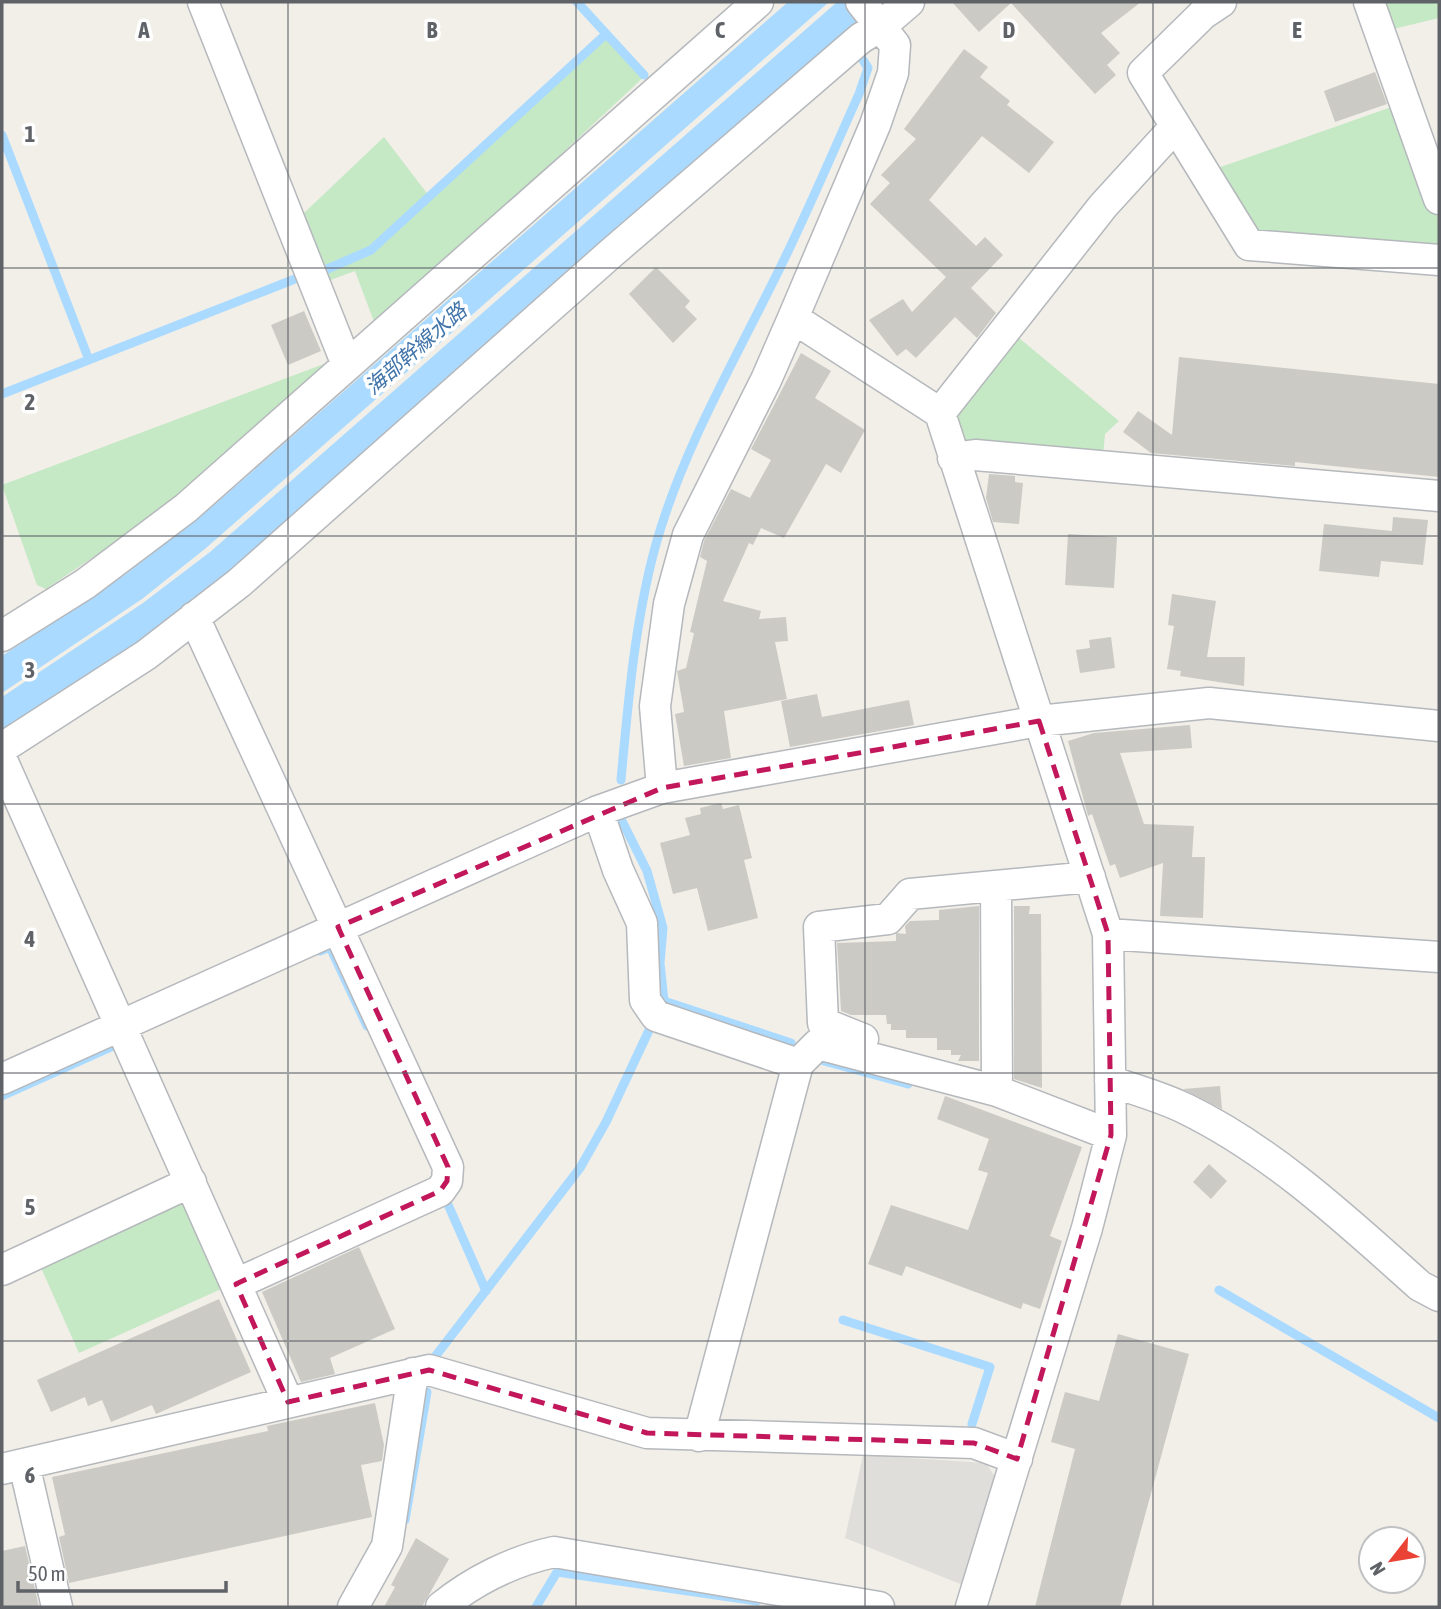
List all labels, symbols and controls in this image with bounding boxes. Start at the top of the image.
text: A [137,17,150,43]
text: B [427,17,438,43]
text: C [715,17,726,43]
text: D [1003,17,1016,43]
text: E [1292,17,1302,43]
text: 1 [25,121,36,147]
water label: 海部幹線水路 [360,297,472,399]
text: 2 [25,389,35,415]
text: 3 [25,657,35,683]
text: 4 [24,926,36,952]
text: 5 [25,1194,36,1220]
text: 6 [25,1462,36,1488]
north arrow [1357,1525,1427,1595]
scale bar [18,1550,226,1594]
text: N [1365,1558,1390,1579]
text: 50 m [28,1561,66,1585]

